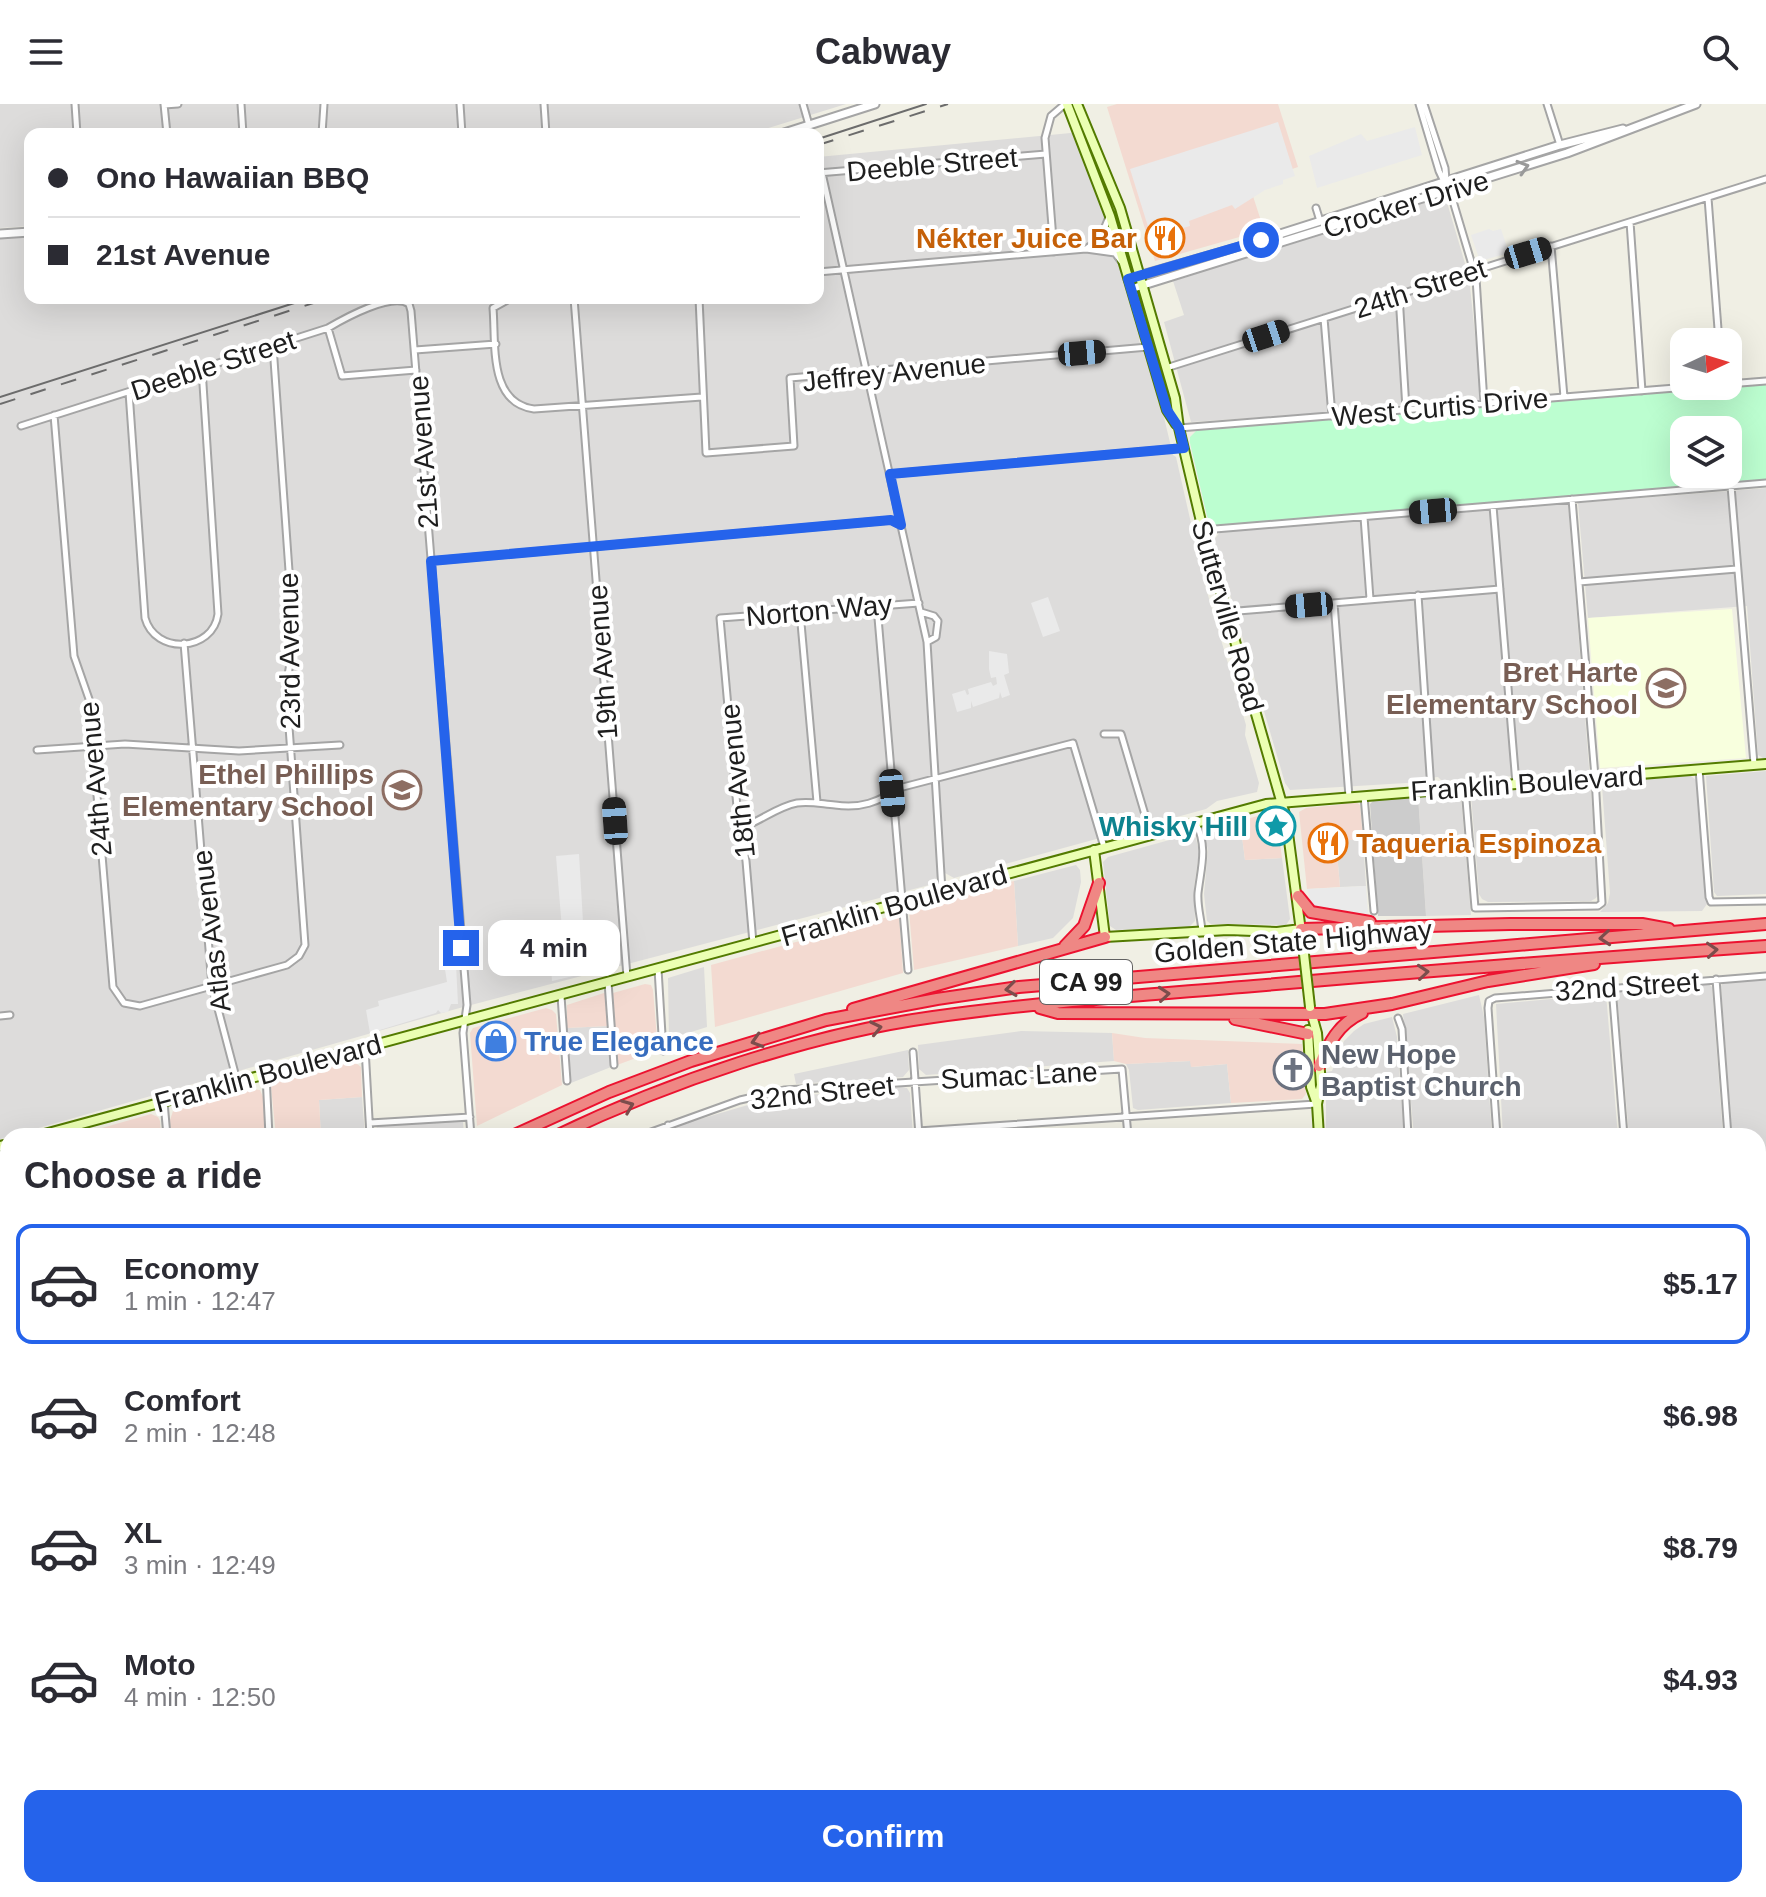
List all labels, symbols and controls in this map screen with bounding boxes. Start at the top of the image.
icon: menu [24,30,68,74]
icon: search [1698,30,1742,74]
text: Cabway [815,31,951,72]
street label: Deeble Street [845,142,1019,187]
one-way arrow [1516,160,1530,176]
text: Ono Hawaiian BBQ [96,161,369,194]
street label: Crocker Drive [1320,165,1493,244]
restaurant icon: Nékter Juice Bar [1144,217,1186,259]
route start [1243,222,1279,258]
place label: Nékter Juice Bar [916,223,1137,254]
car [1502,235,1554,271]
text: 21st Avenue [96,238,271,271]
street label: 24th Street [1350,253,1490,324]
car [1239,317,1293,355]
street label: Deeble Street [127,324,300,407]
north arrow [1670,328,1742,400]
map controls [1670,328,1742,488]
car [1057,339,1107,367]
street label: Jeffrey Avenue [801,347,987,398]
street label: 21st Avenue [403,374,444,530]
street label: West Curtis Drive [1330,383,1550,432]
button: layers [1670,416,1742,488]
car [1408,497,1458,525]
street label: Sutterville Road [1185,517,1270,715]
street label: 23rd Avenue [273,572,306,730]
street label: 19th Avenue [582,583,623,740]
street label: Norton Way [745,589,894,632]
car [1284,591,1334,619]
place label: Bret Harte Elementary School [1386,657,1638,720]
school or university icon: Bret Harte Elementary School [1645,667,1687,709]
street label: 24th Avenue [73,700,118,858]
street label: 18th Avenue [714,702,761,860]
place label: Ethel Phillips Elementary School [122,759,374,822]
street label: Franklin Boulevard [1410,760,1645,807]
car [878,768,906,818]
school or university icon: Ethel Phillips Elementary School [381,769,423,811]
car [601,796,629,846]
place icon: Whisky Hill [1255,805,1297,847]
place label: Whisky Hill [1099,811,1248,842]
restaurant icon: Taqueria Espinoza [1307,822,1349,864]
place label: Taqueria Espinoza [1356,828,1602,859]
street label: Atlas Avenue [186,848,237,1014]
street label: Franklin Boulevard [778,858,1011,953]
street label: Golden State Highway [1153,914,1433,969]
callout: 4 min [489,920,621,976]
route end [443,930,479,966]
one-way arrow [1598,930,1611,947]
text: 4 min [520,933,588,963]
one-way arrow [1706,942,1719,959]
road number: CA 99 [1040,960,1132,1004]
one-way arrow [1417,964,1430,981]
street label: 32nd Street [1554,966,1701,1007]
one-way arrow [1004,980,1017,997]
one-way arrow [1158,985,1171,1002]
shop icon: True Elegance [475,1020,517,1062]
one-way arrow [868,1020,882,1037]
place label: True Elegance [524,1026,714,1057]
street label: Franklin Boulevard [151,1028,385,1119]
one-way arrow [751,1032,765,1048]
place label: New Hope Baptist Church [1321,1039,1522,1102]
church icon: New Hope Baptist Church [1272,1049,1314,1091]
street label: Sumac Lane [940,1056,1098,1095]
street label: 32nd Street [748,1069,896,1115]
one-way arrow [620,1099,634,1115]
text: Choose a ride [24,1155,262,1196]
icon: car [28,1248,100,1320]
text: Economy [124,1252,259,1285]
text: $5.17 [1663,1267,1738,1300]
text: 1 min · 12:47 [124,1286,276,1316]
icon: car [28,1380,100,1452]
text: Comfort [124,1384,241,1417]
text: $6.98 [1663,1399,1738,1432]
text: 2 min · 12:48 [124,1418,276,1448]
icon: car [28,1512,100,1584]
text: XL [124,1516,162,1549]
text: $8.79 [1663,1531,1738,1564]
text: 3 min · 12:49 [124,1550,276,1580]
icon: car [28,1644,100,1716]
text: Moto [124,1648,196,1681]
text: $4.93 [1663,1663,1738,1696]
text: 4 min · 12:50 [124,1682,276,1712]
button: Confirm [24,1790,1742,1882]

